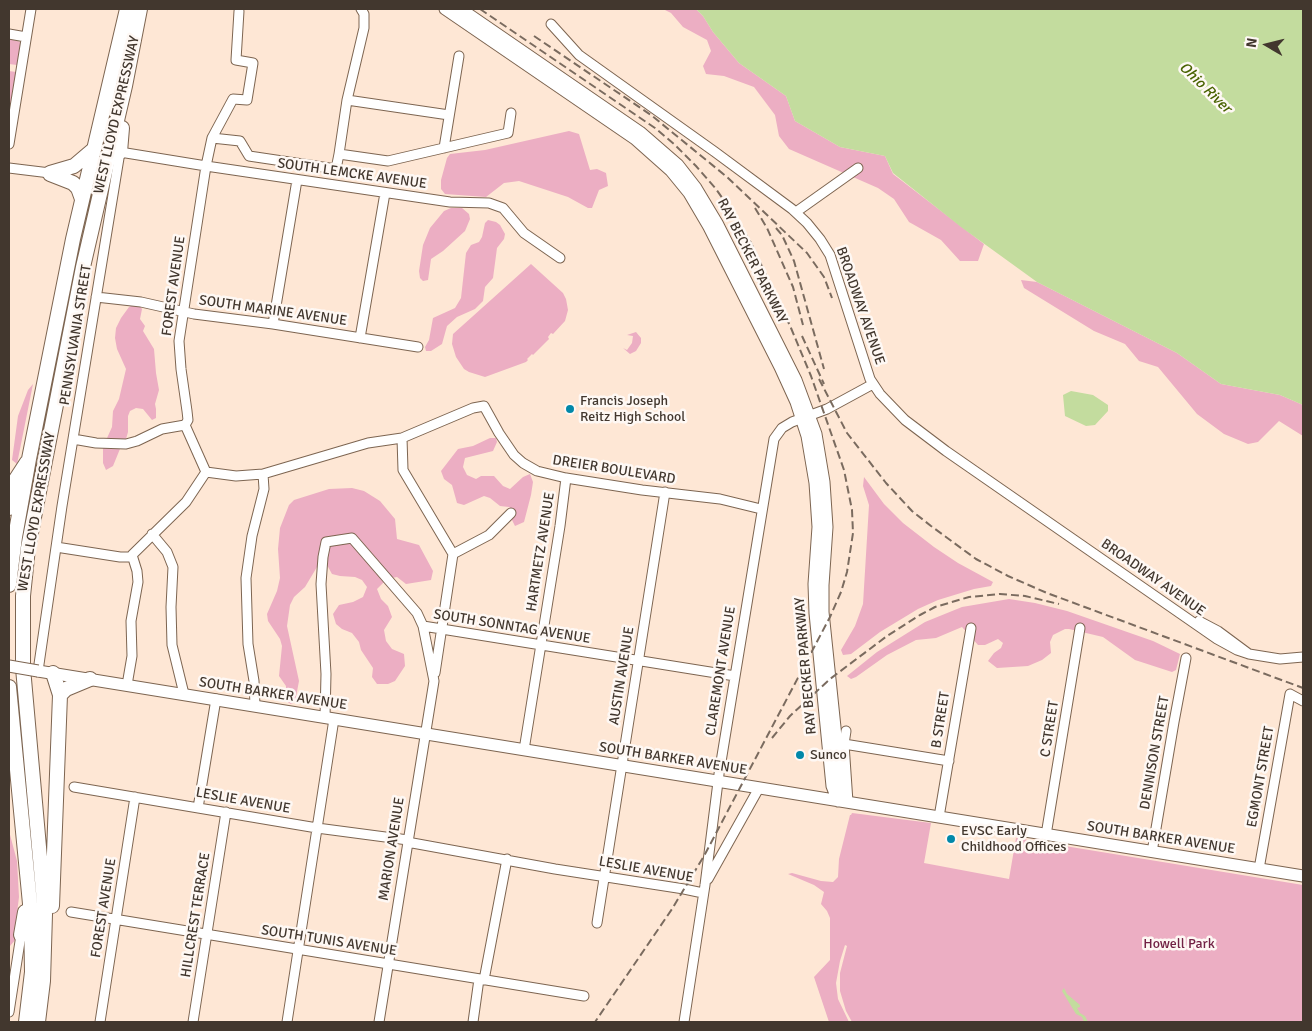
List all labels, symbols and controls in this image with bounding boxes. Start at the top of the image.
north arrow [1242,20,1292,70]
street label: WEST LLOYD EXPRESSWAY [91,34,143,196]
text: N [1243,37,1261,49]
water label: Ohio River [1175,59,1235,117]
street label: SOUTH LEMCKE AVENUE [276,155,428,193]
street label: RAY BECKER PARKWAY [713,196,791,326]
street label: FOREST AVENUE [159,235,189,337]
street label: BROADWAY AVENUE [832,245,888,367]
street label: PENNSYLVANIA STREET [57,263,95,407]
street label: SOUTH MARINE AVENUE [198,292,348,330]
place label: Francis Joseph Reitz High School [580,393,685,426]
marker: Francis Joseph Reitz High School [564,403,576,415]
street label: WEST LLOYD EXPRESSWAY [15,431,59,593]
street label: DREIER BOULEVARD [551,452,677,488]
street label: HARTMETZ AVENUE [523,491,559,613]
street label: BROADWAY AVENUE [1098,536,1208,620]
street label: RAY BECKER PARKWAY [792,597,820,735]
street label: CLAREMONT AVENUE [702,605,740,737]
street label: SOUTH SONNTAG AVENUE [432,606,592,648]
street label: AUSTIN AVENUE [606,626,638,726]
street label: SOUTH BARKER AVENUE [198,674,348,714]
street label: B STREET [928,691,954,749]
street label: DENNISON STREET [1137,695,1173,811]
street label: C STREET [1037,700,1063,758]
street label: EGMONT STREET [1244,725,1278,829]
street label: SOUTH BARKER AVENUE [598,739,748,779]
place label: Sunco [810,747,847,763]
marker: Sunco [794,749,806,761]
street label: LESLIE AVENUE [194,784,292,818]
street label: MARION AVENUE [376,796,408,902]
street label: SOUTH BARKER AVENUE [1086,818,1236,858]
place label: EVSC Early Childhood Offices [961,823,1066,856]
marker: EVSC Early Childhood Offices [945,833,957,845]
street label: HILLCREST TERRACE [178,851,214,979]
street label: LESLIE AVENUE [597,853,695,887]
street label: FOREST AVENUE [88,857,120,959]
street label: SOUTH TUNIS AVENUE [260,922,398,960]
park label: Howell Park [1143,936,1215,952]

